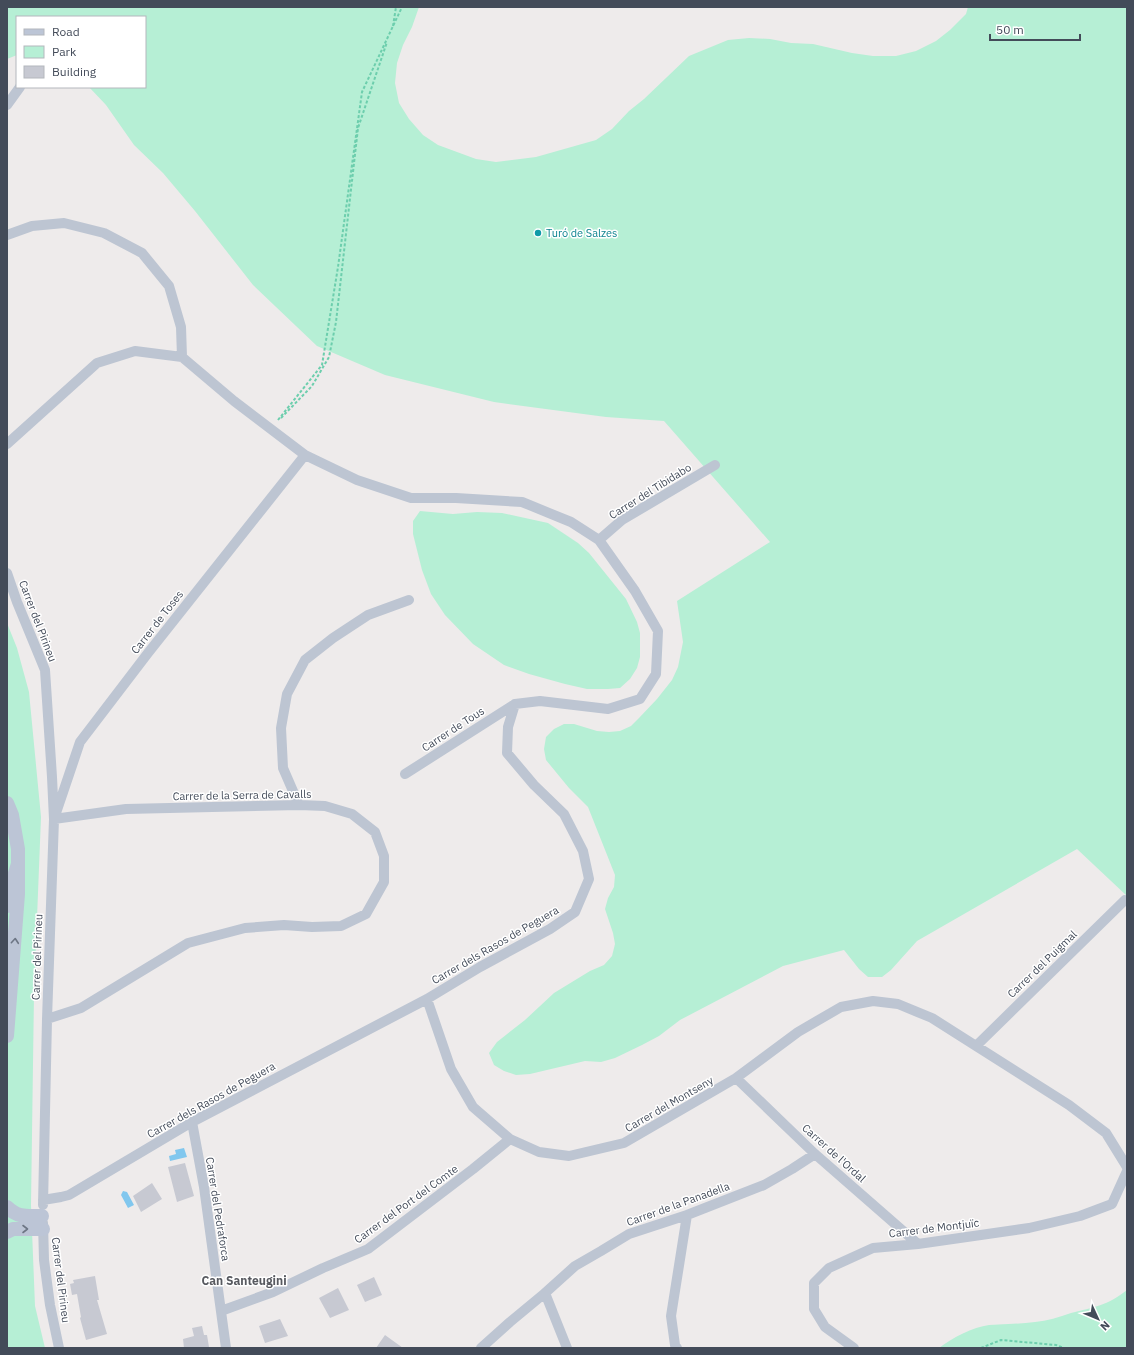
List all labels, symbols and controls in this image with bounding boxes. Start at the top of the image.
legend [16,16,146,88]
scale bar [990,16,1080,42]
text: 50 m [996,22,1024,37]
text: Road [52,24,80,39]
text: Park [52,44,77,59]
text: Building [52,64,97,79]
place label: Turó de Salzes [546,226,617,240]
marker: Turó de Salzes [533,228,543,238]
street label: Carrer del Tibidabo [606,460,694,522]
street label: Carrer del Pirineu [16,578,60,664]
street label: Carrer de Toses [128,587,186,657]
street label: Carrer de Tous [419,704,487,754]
street label: Carrer de la Serra de Cavalls [172,787,312,803]
street label: Carrer dels Rasos de Peguera [429,903,561,987]
street label: Carrer del Pirineu [29,914,45,1000]
street label: Carrer del Puigmal [1004,927,1080,1001]
one-way arrow [10,938,19,944]
street label: Carrer dels Rasos de Peguera [144,1059,278,1141]
street label: Carrer del Montseny [622,1073,716,1135]
street label: Carrer de l'Ordal [799,1121,869,1185]
street label: Carrer del Pedraforca [203,1156,233,1262]
street label: Carrer del Port del Comte [351,1162,461,1246]
street label: Carrer de la Panadella [625,1179,732,1229]
street label: Carrer de Montjuïc [888,1215,980,1240]
one-way arrow [22,1225,28,1233]
street label: Carrer del Pirineu [49,1236,73,1324]
district label: Can Santeugini [201,1273,287,1288]
north arrow [1078,1299,1118,1339]
text: N [1097,1318,1113,1334]

